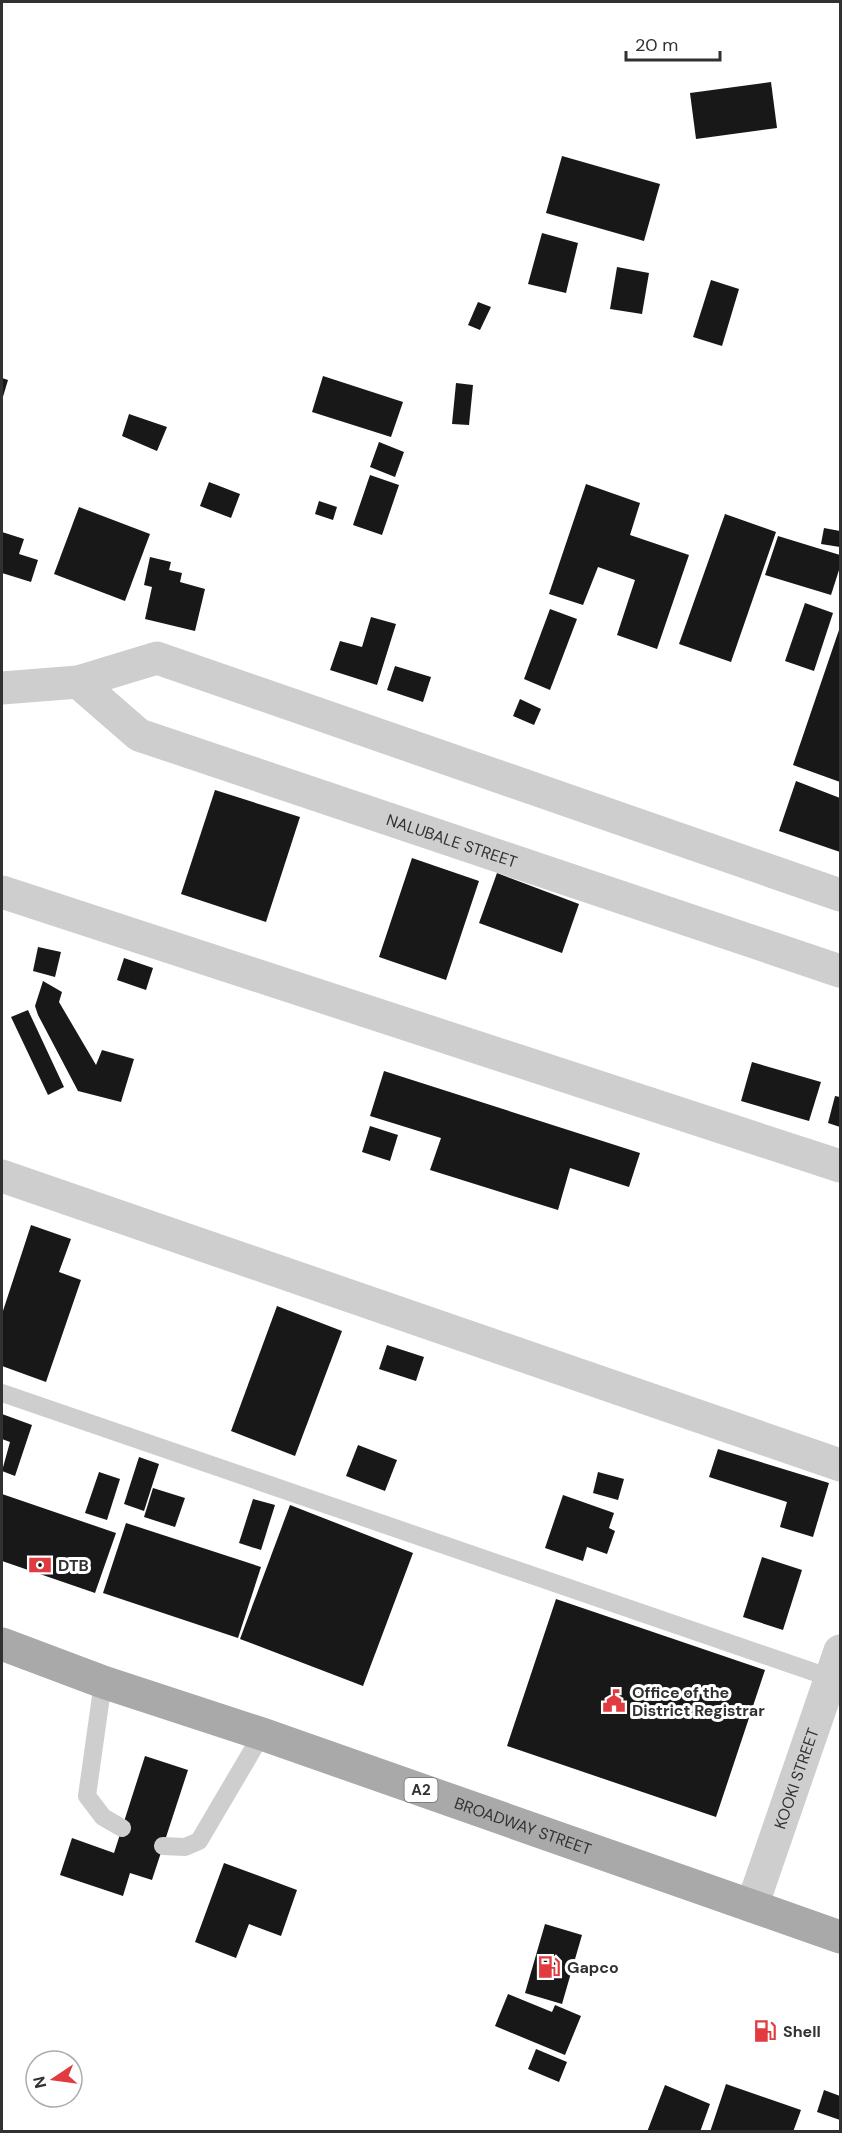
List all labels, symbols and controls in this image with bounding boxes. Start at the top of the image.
scale bar [626,24,720,62]
text: 20 m [635,33,678,57]
street label: NALUBALE STREET [384,809,520,873]
bank icon: DTB [27,1552,53,1578]
place label: DTB [58,1555,89,1576]
place label: Office of the District Registrar [632,1682,765,1721]
public building icon: Office of the District Registrar [601,1688,627,1714]
street label: KOOKI STREET [769,1725,824,1832]
road number: A2 [404,1778,438,1802]
street label: BROADWAY STREET [452,1792,594,1860]
fuel station icon: Gapco [536,1954,562,1980]
place label: Gapco [567,1957,619,1978]
fuel station icon: Shell [752,2018,778,2044]
place label: Shell [783,2021,821,2042]
north arrow [24,2049,84,2109]
text: N [28,2074,51,2090]

